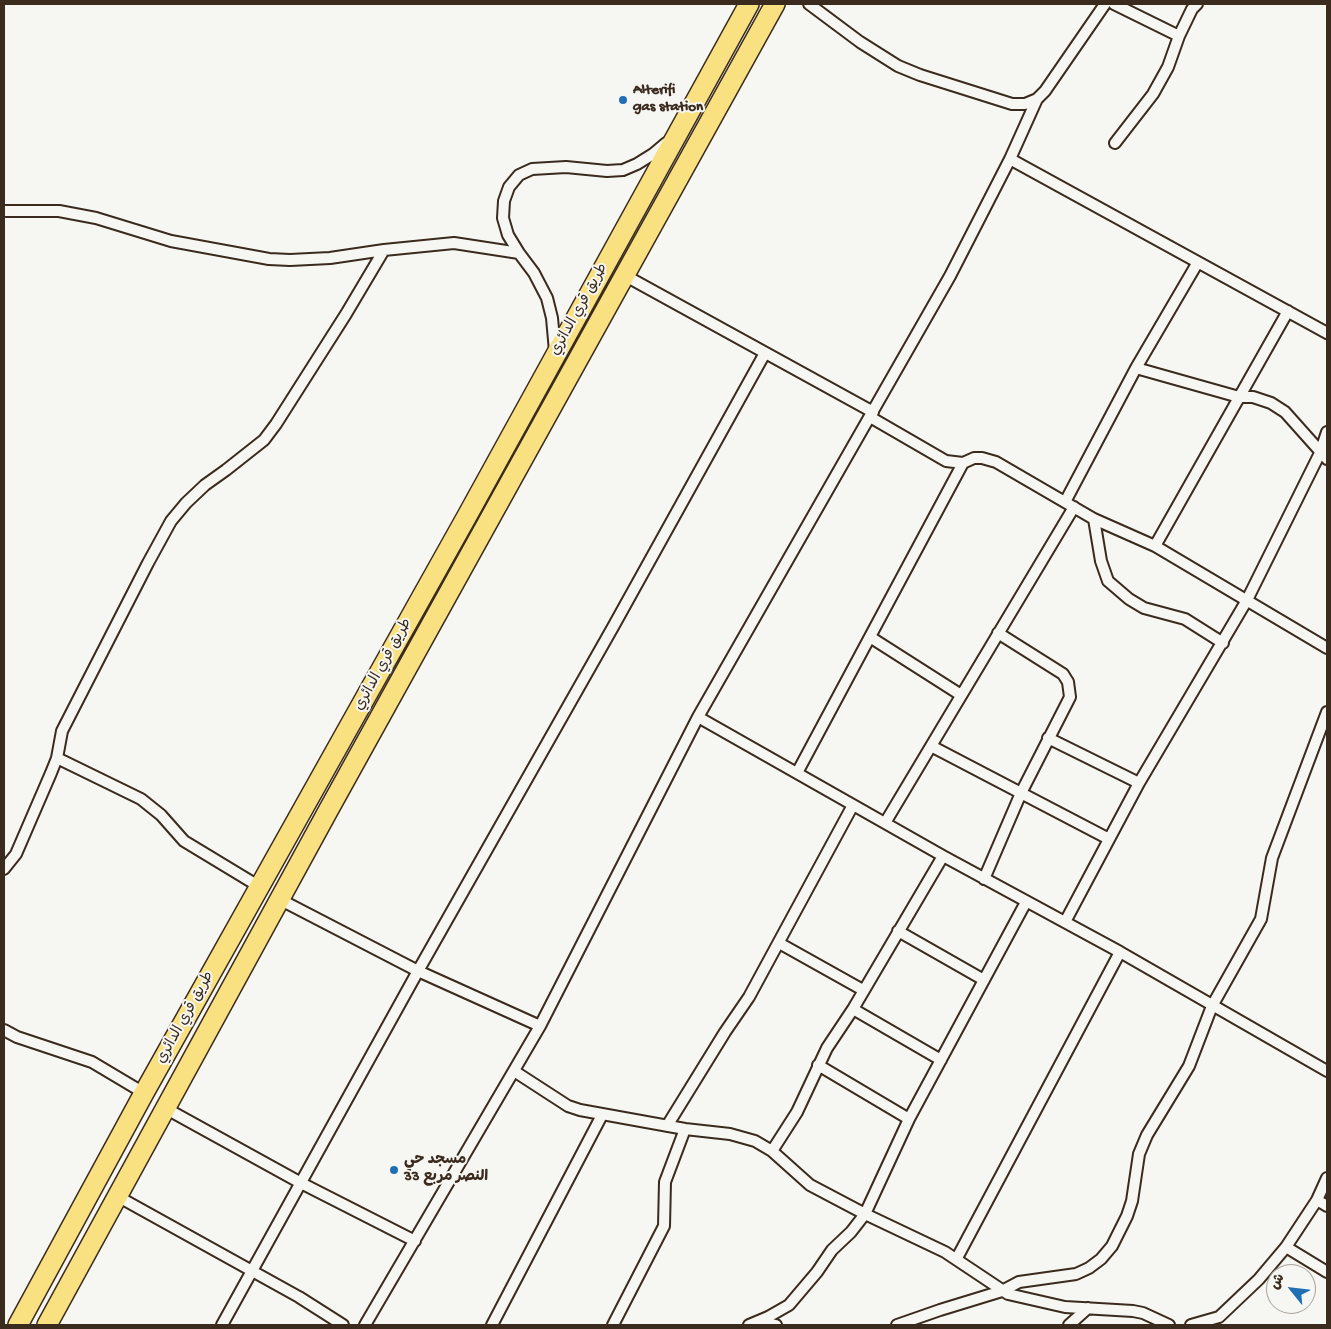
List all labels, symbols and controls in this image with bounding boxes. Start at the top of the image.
place label: Alterifi gas station [633,82,703,117]
marker: Alterifi gas station [617,94,629,106]
street label: طريق قري الدائري [547,261,613,359]
street label: طريق قري الدائري [351,616,417,714]
street label: طريق قري الدائري [153,969,219,1067]
place label: مسجد حي النصر مربع 33 [404,1152,488,1187]
marker: مسجد حي النصر مربع 33 [388,1164,400,1176]
north arrow [1266,1264,1316,1314]
text: ش [1267,1271,1289,1293]

